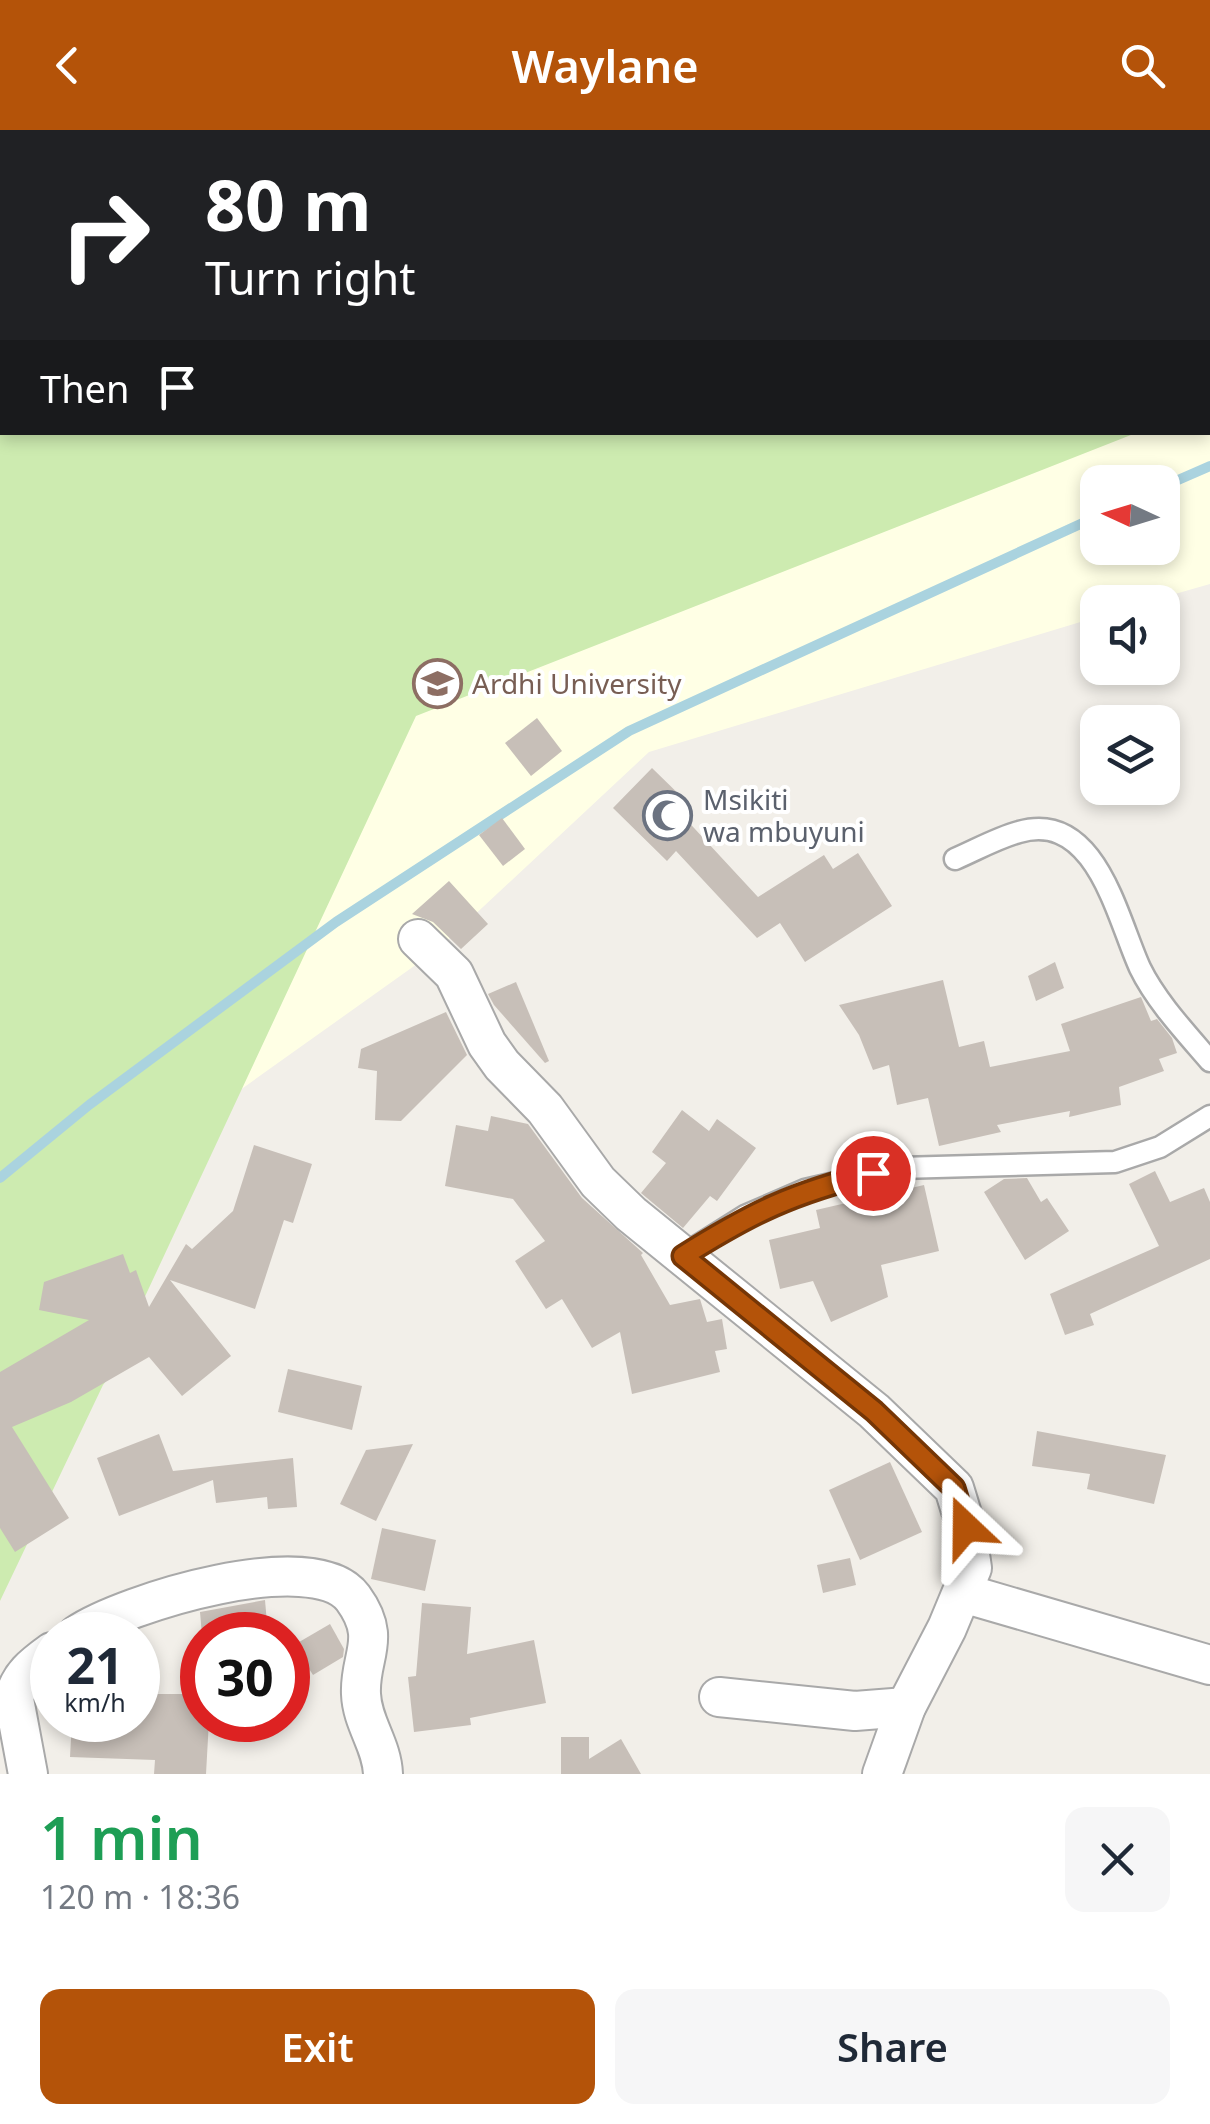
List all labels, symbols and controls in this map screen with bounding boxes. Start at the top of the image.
text: Waylane [511,35,699,96]
icon: back [40,38,95,93]
icon: search [1115,38,1170,93]
text: 80 m [205,156,372,252]
icon: right [40,170,170,300]
text: Turn right [205,247,416,308]
icon: arrive [150,360,205,415]
text: Then [40,362,130,414]
north arrow [1080,465,1180,565]
map controls [1080,465,1180,805]
button: sound [1080,585,1180,685]
school or university icon: Ardhi University [411,658,463,710]
place label: Ardhi University [472,664,682,702]
button: layers [1080,705,1180,805]
place label: Msikiti wa mbuyuni [703,780,865,850]
mosque icon: Msikiti wa mbuyuni [642,790,694,842]
pin [831,1131,916,1216]
icon: arrive [846,1146,901,1201]
position arrow [914,1475,1018,1579]
speed limit sign: 30 [180,1612,310,1742]
text: 21 [66,1631,124,1699]
text: km/h [64,1685,126,1719]
text: 1 min [40,1796,203,1878]
button: close [1065,1807,1170,1912]
text: 120 m · 18:36 [40,1875,240,1918]
button: Exit [40,1989,595,2104]
button: Share [615,1989,1170,2104]

